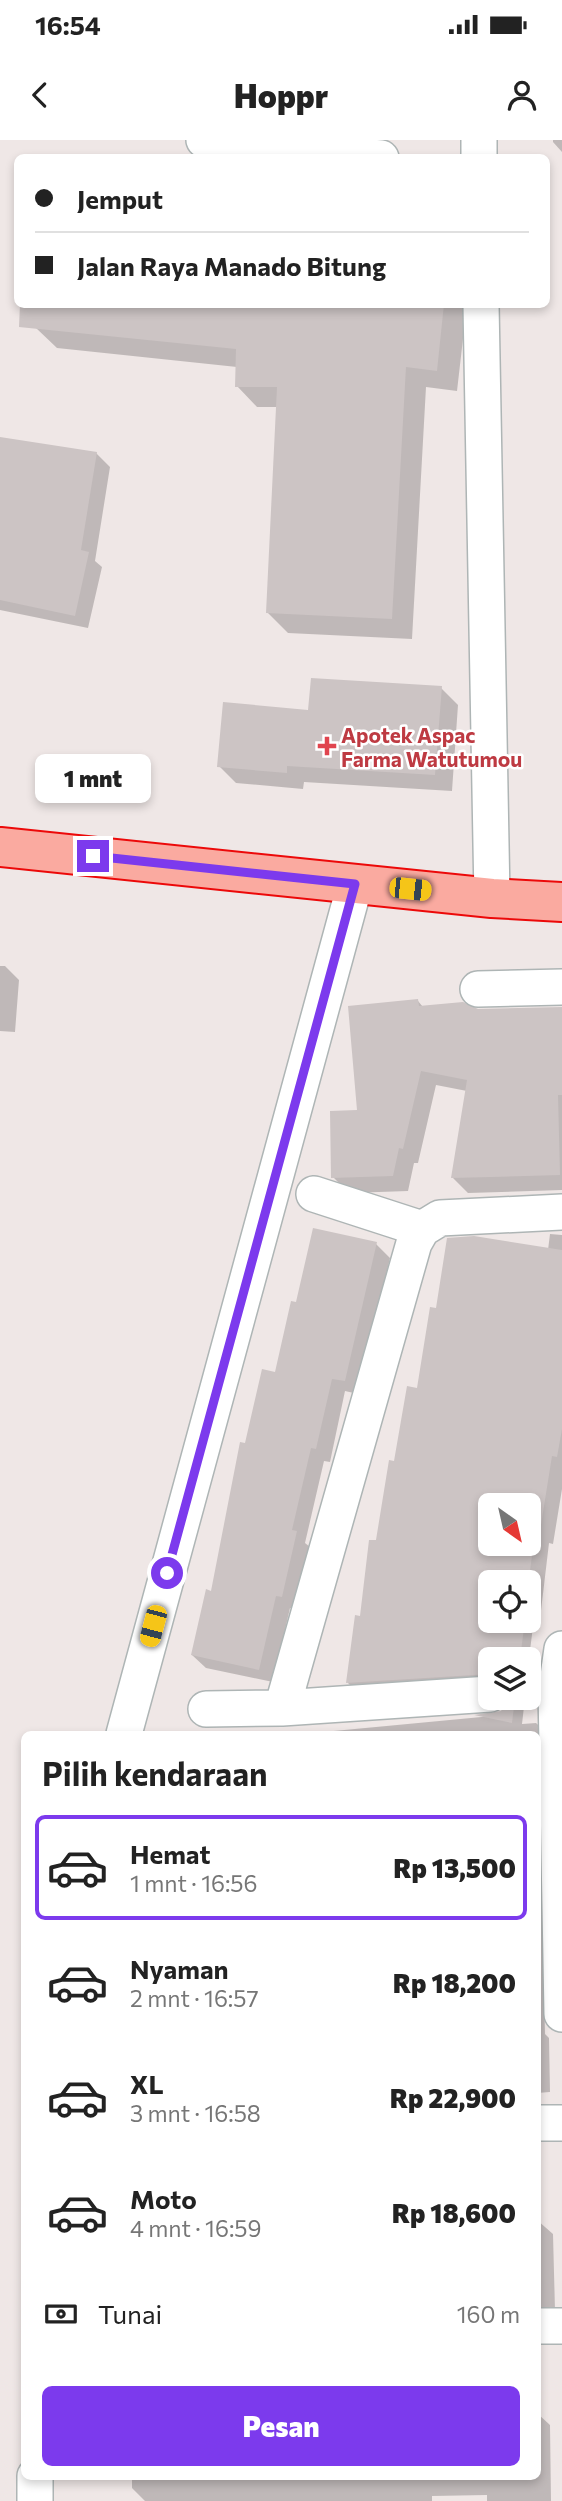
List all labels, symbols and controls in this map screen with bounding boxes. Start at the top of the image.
text: 16:54 [35,9,101,40]
text: Hoppr [234,75,328,115]
icon: back [21,76,59,114]
icon: person [503,76,541,114]
text: Jemput [77,183,163,214]
text: Jalan Raya Manado Bitung [77,250,386,281]
place label: Apotek Aspac Farma Watutumou [341,722,522,771]
marker: Apotek Aspac Farma Watutumou [319,738,335,754]
callout: 1 mnt [35,754,151,804]
text: 1 mnt [64,764,122,792]
route end [77,840,109,872]
car [389,876,432,902]
north arrow [478,1493,541,1556]
map controls [478,1493,541,1710]
route start [151,1557,183,1589]
button: locate [478,1570,541,1633]
car [138,1603,169,1649]
button: layers [478,1647,541,1710]
text: Pilih kendaraan [42,1753,268,1793]
icon: car [46,1836,109,1899]
text: Hemat [130,1838,211,1869]
text: Rp 13,500 [393,1852,516,1883]
text: 1 mnt · 16:56 [130,1869,258,1897]
icon: car [46,1951,109,2014]
text: Nyaman [130,1953,229,1984]
text: Rp 18,200 [393,1967,516,1998]
text: 2 mnt · 16:57 [130,1984,259,2012]
icon: car [46,2066,109,2129]
text: XL [130,2068,164,2099]
text: Rp 22,900 [390,2082,516,2113]
text: 3 mnt · 16:58 [130,2099,261,2127]
icon: car [46,2181,109,2244]
text: Moto [130,2183,197,2214]
text: Rp 18,600 [392,2197,516,2228]
text: 4 mnt · 16:59 [130,2214,262,2242]
icon: cash [42,2295,80,2333]
text: Tunai [98,2298,162,2329]
text: 160 m [457,2300,520,2328]
button: Pesan [42,2386,520,2466]

